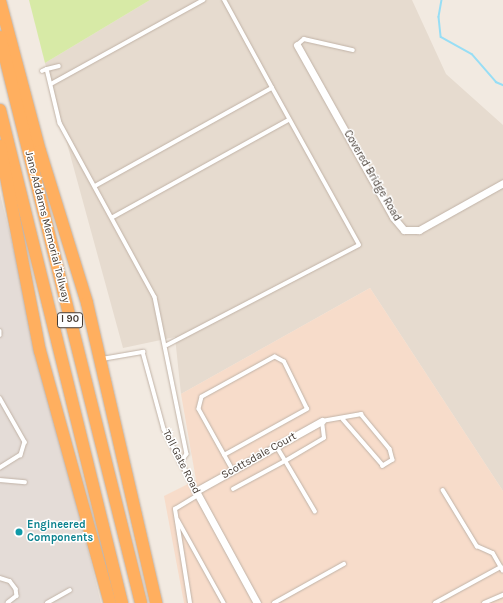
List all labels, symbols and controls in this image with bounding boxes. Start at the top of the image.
street label: Covered Bridge Road [341,128,403,224]
street label: Jane Addams Memorial Tollway [22,150,72,304]
road number: I 90 [57,312,83,328]
street label: Toll Gate Road [159,428,203,496]
street label: Scottsdale Court [219,430,299,482]
place label: Engineered Components [27,519,93,545]
marker: Engineered Components [14,527,24,537]

